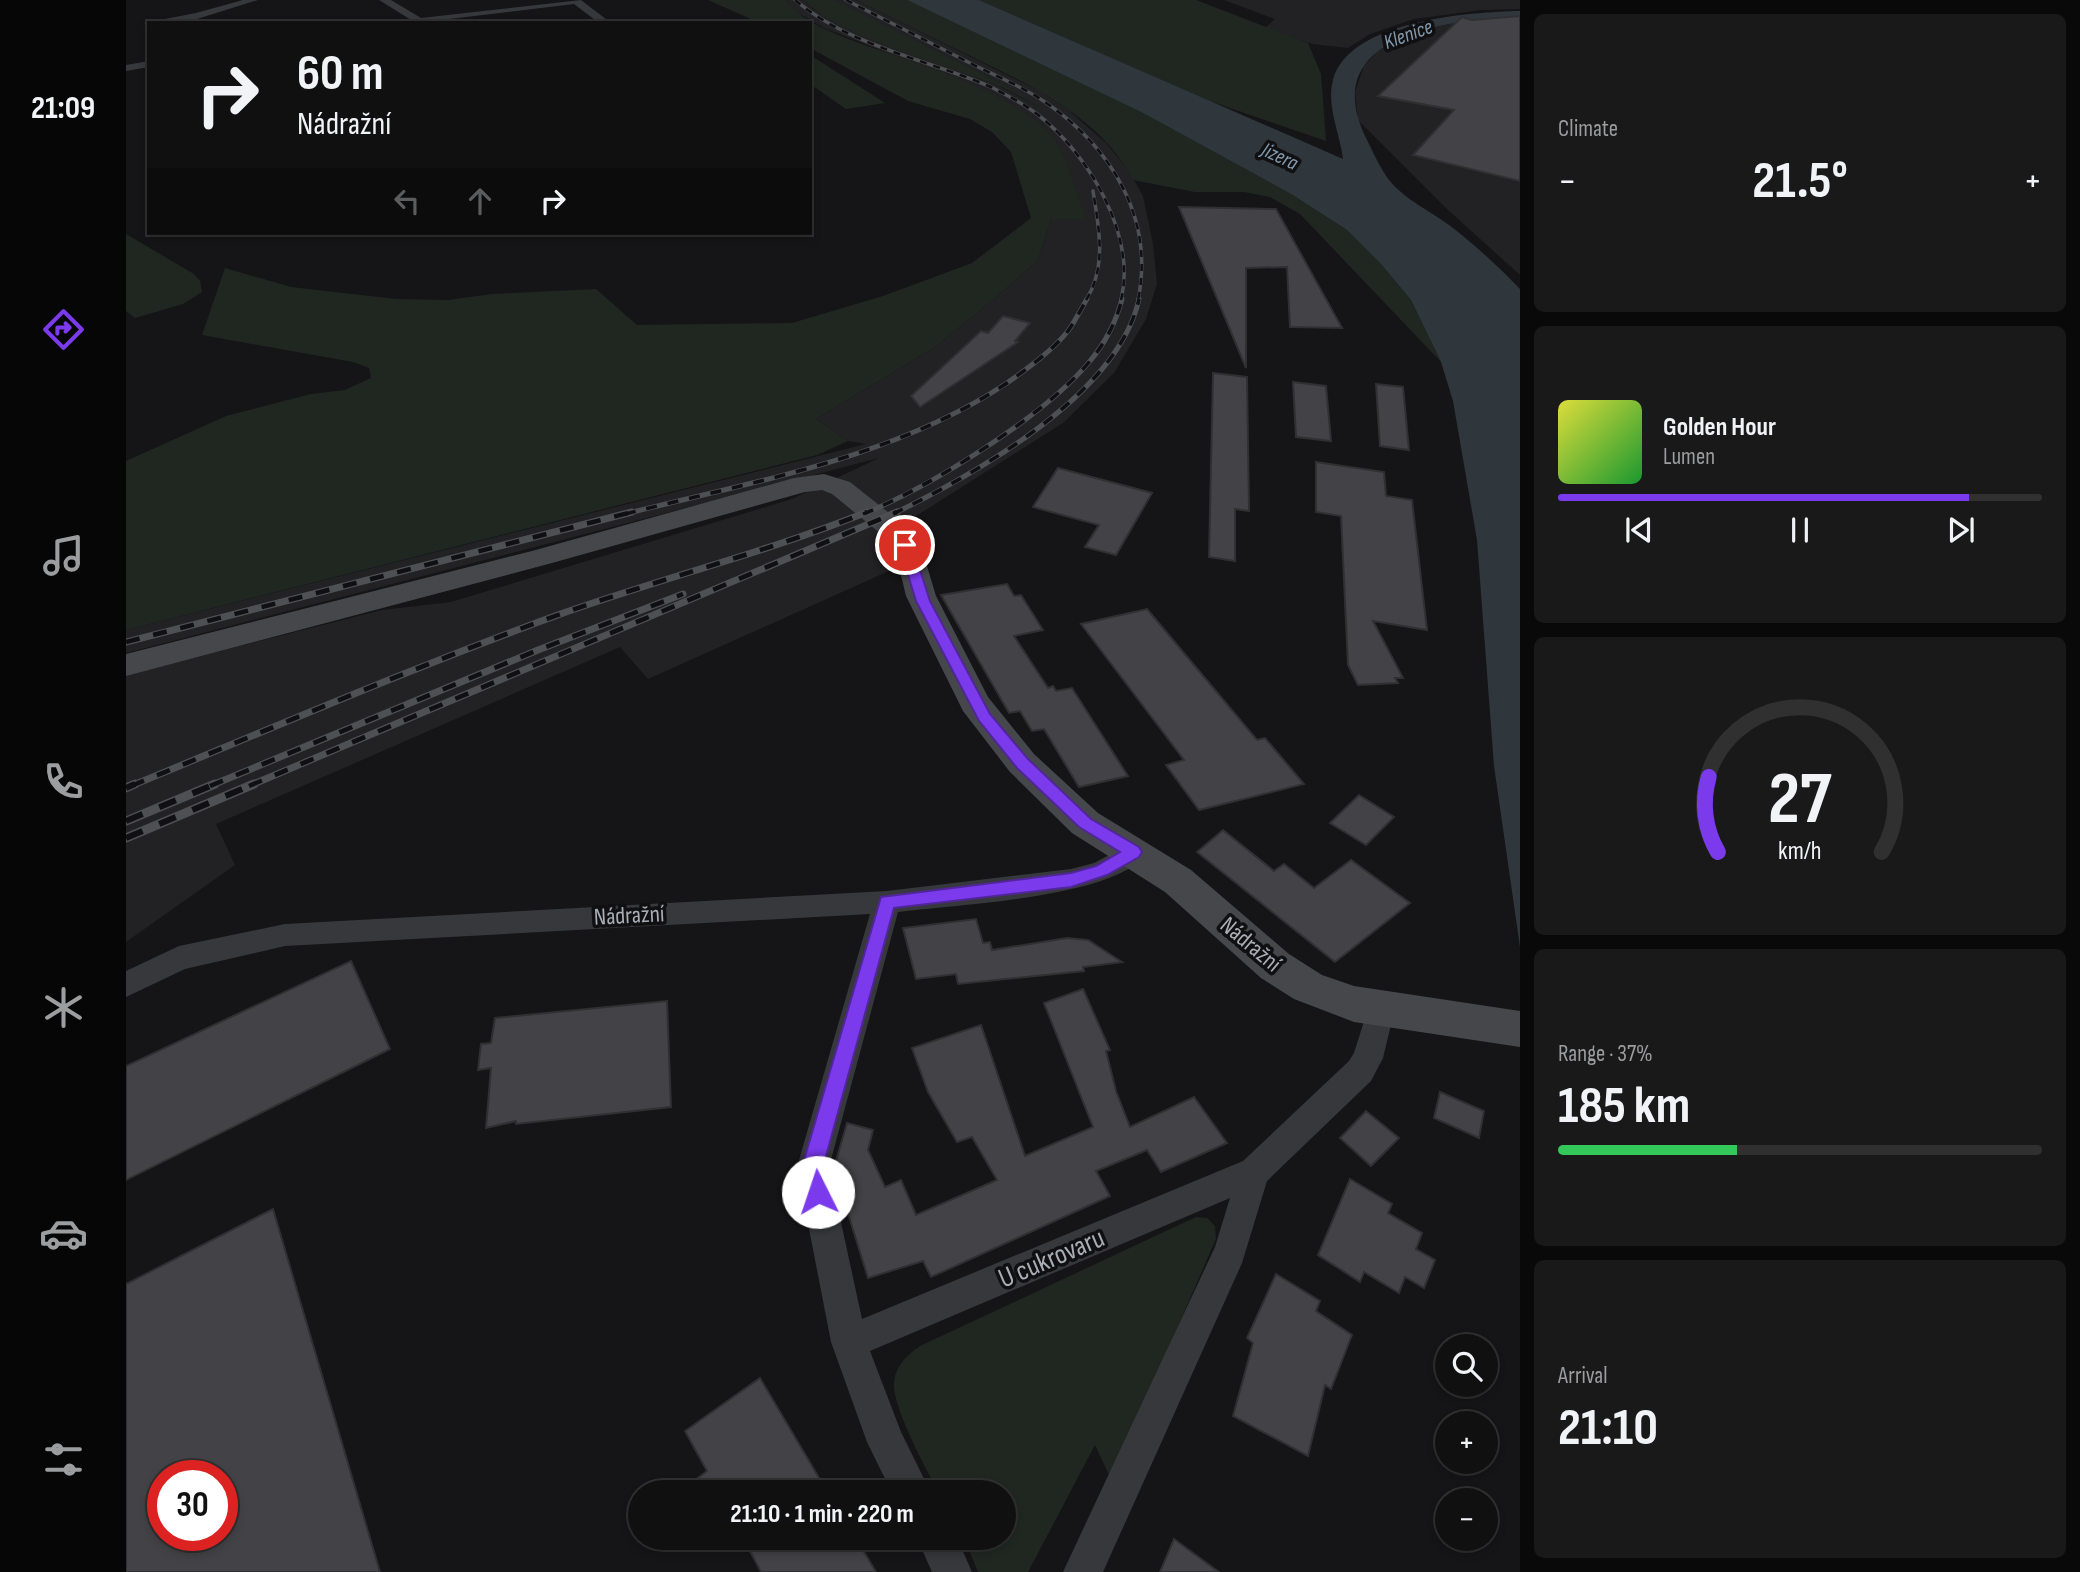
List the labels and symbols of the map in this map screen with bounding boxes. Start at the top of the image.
water label: Klenice [1380,14,1436,55]
water label: Jizera [1256,136,1302,176]
pin [875,515,935,575]
street label: Nádražní [593,899,666,932]
street label: Nádražní [1214,911,1287,979]
position arrow [781,1155,855,1229]
street label: U cukrovaru [994,1221,1110,1295]
speed limit sign: 30 [147,1460,238,1551]

